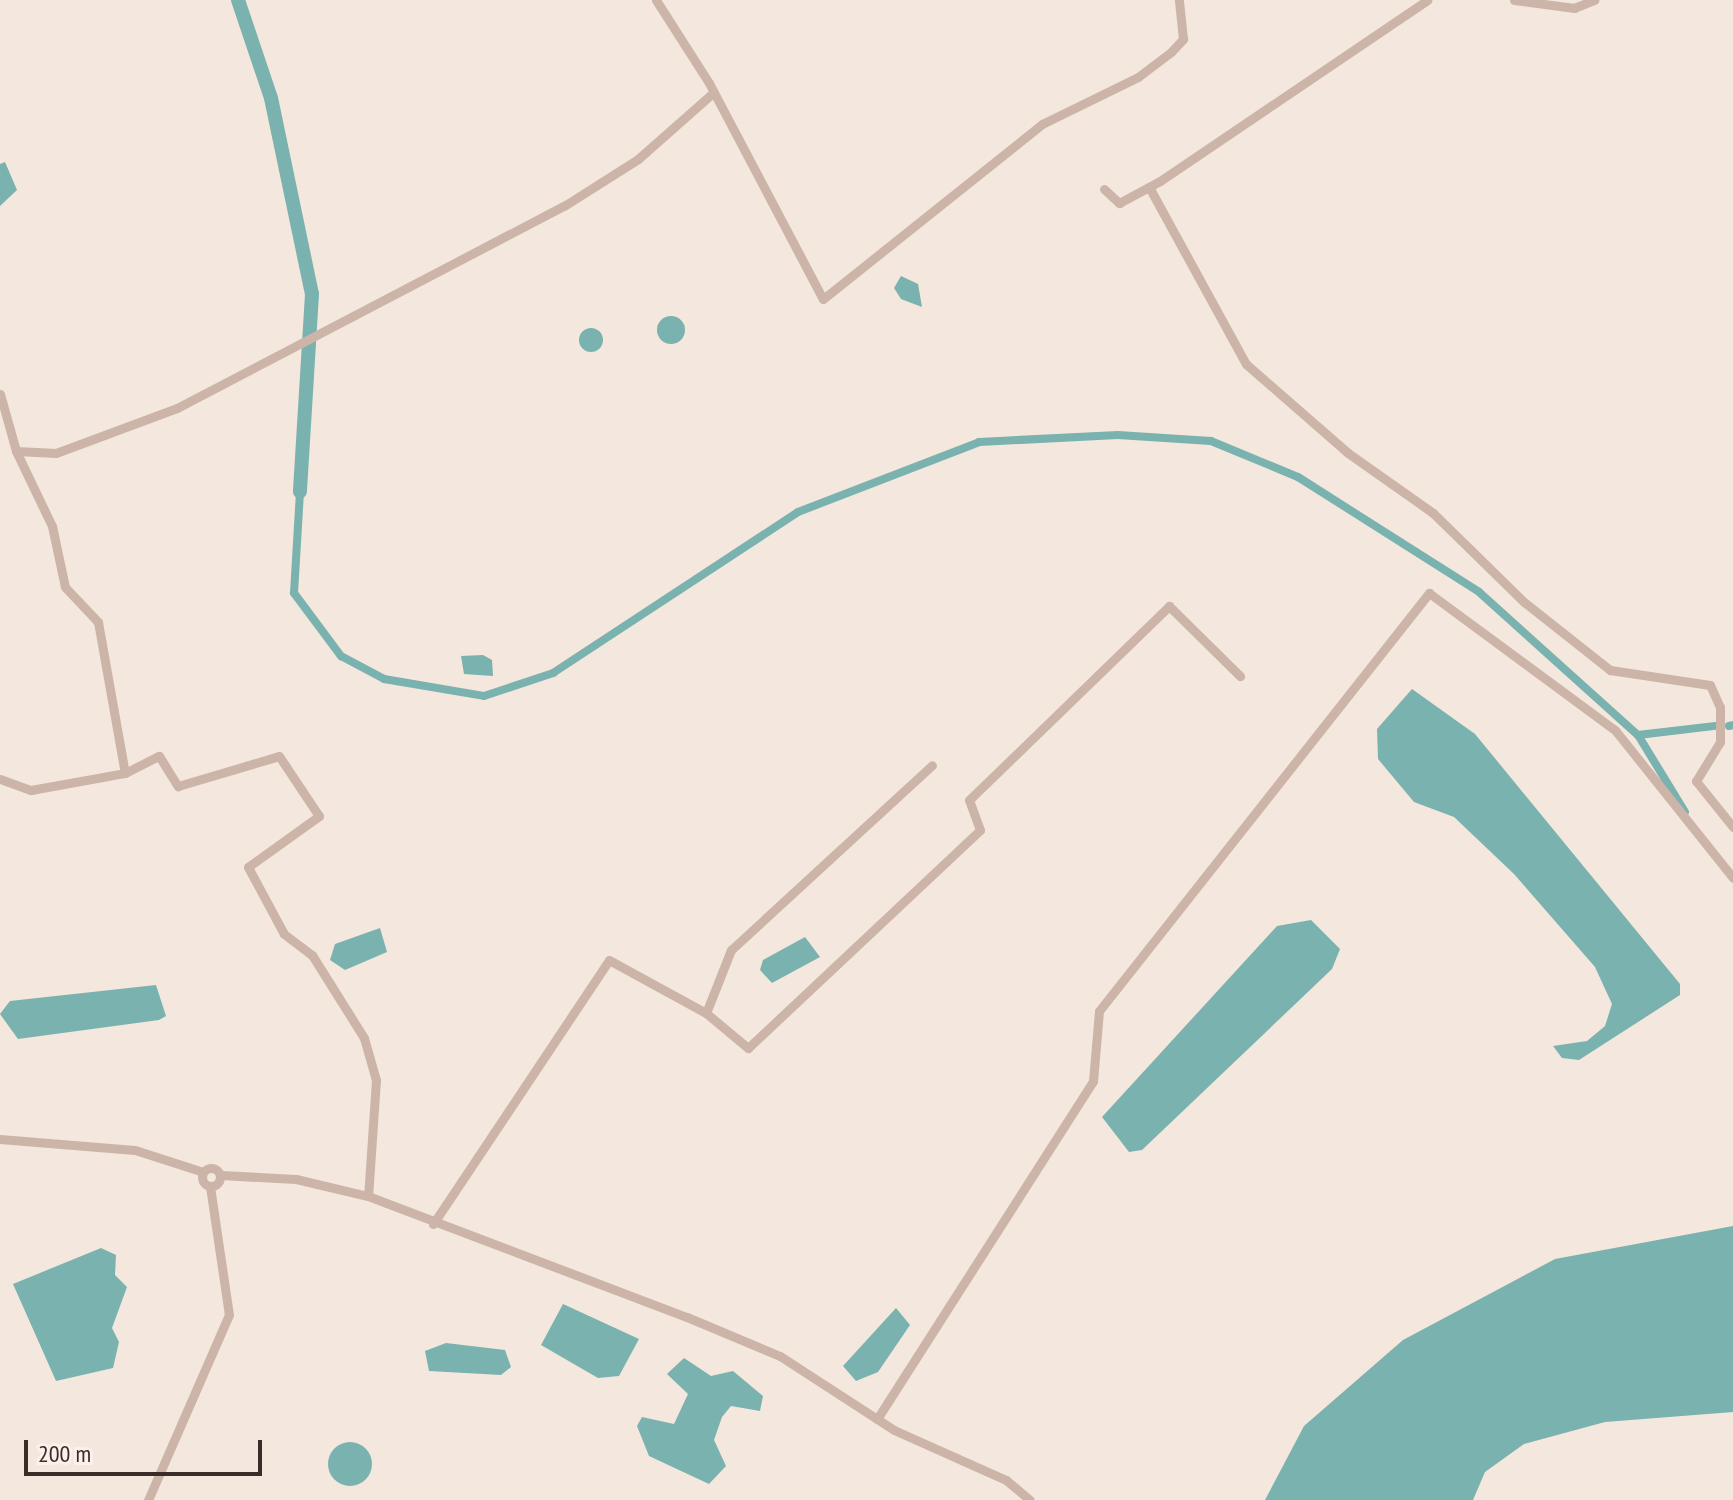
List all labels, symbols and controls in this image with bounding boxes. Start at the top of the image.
scale bar [28,1424,266,1474]
text: 200 m [38,1438,91,1469]

